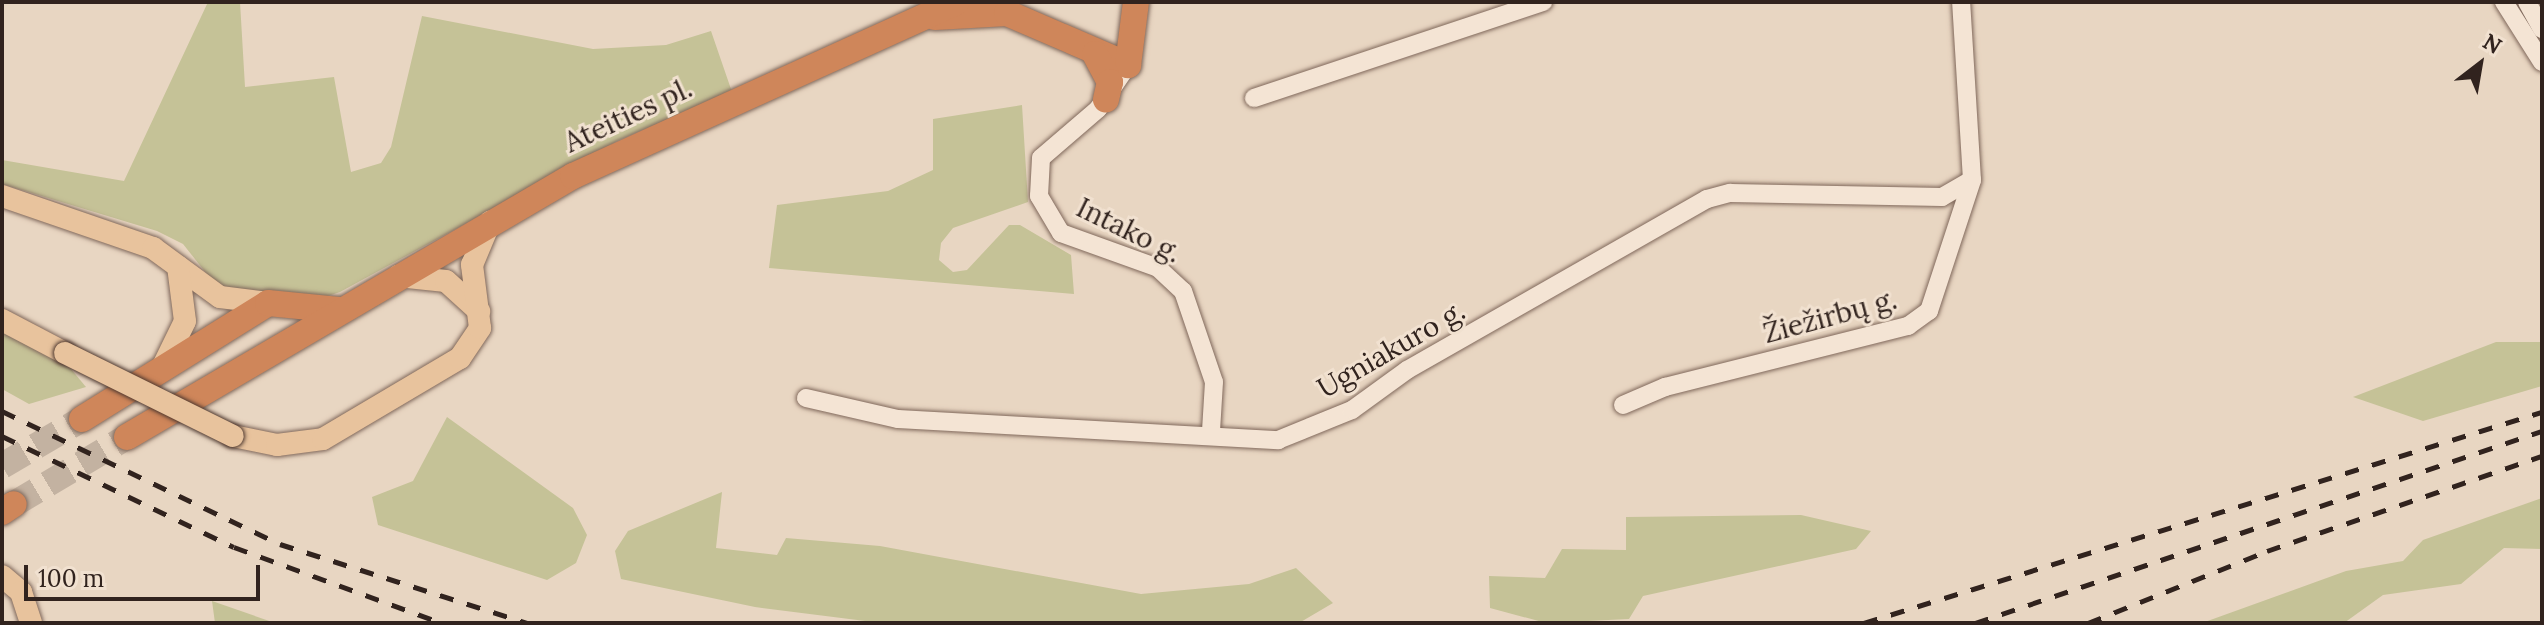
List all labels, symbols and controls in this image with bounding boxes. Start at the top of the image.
north arrow [2440,24,2520,104]
text: N [2478,27,2507,60]
street label: Ateities pl. [559,71,697,159]
street label: Intako g. [1071,190,1187,270]
street label: Žiežirbų g. [1760,282,1900,350]
street label: Ugniakuro g. [1311,293,1471,405]
scale bar [28,549,264,599]
text: 100 m [38,563,104,594]

